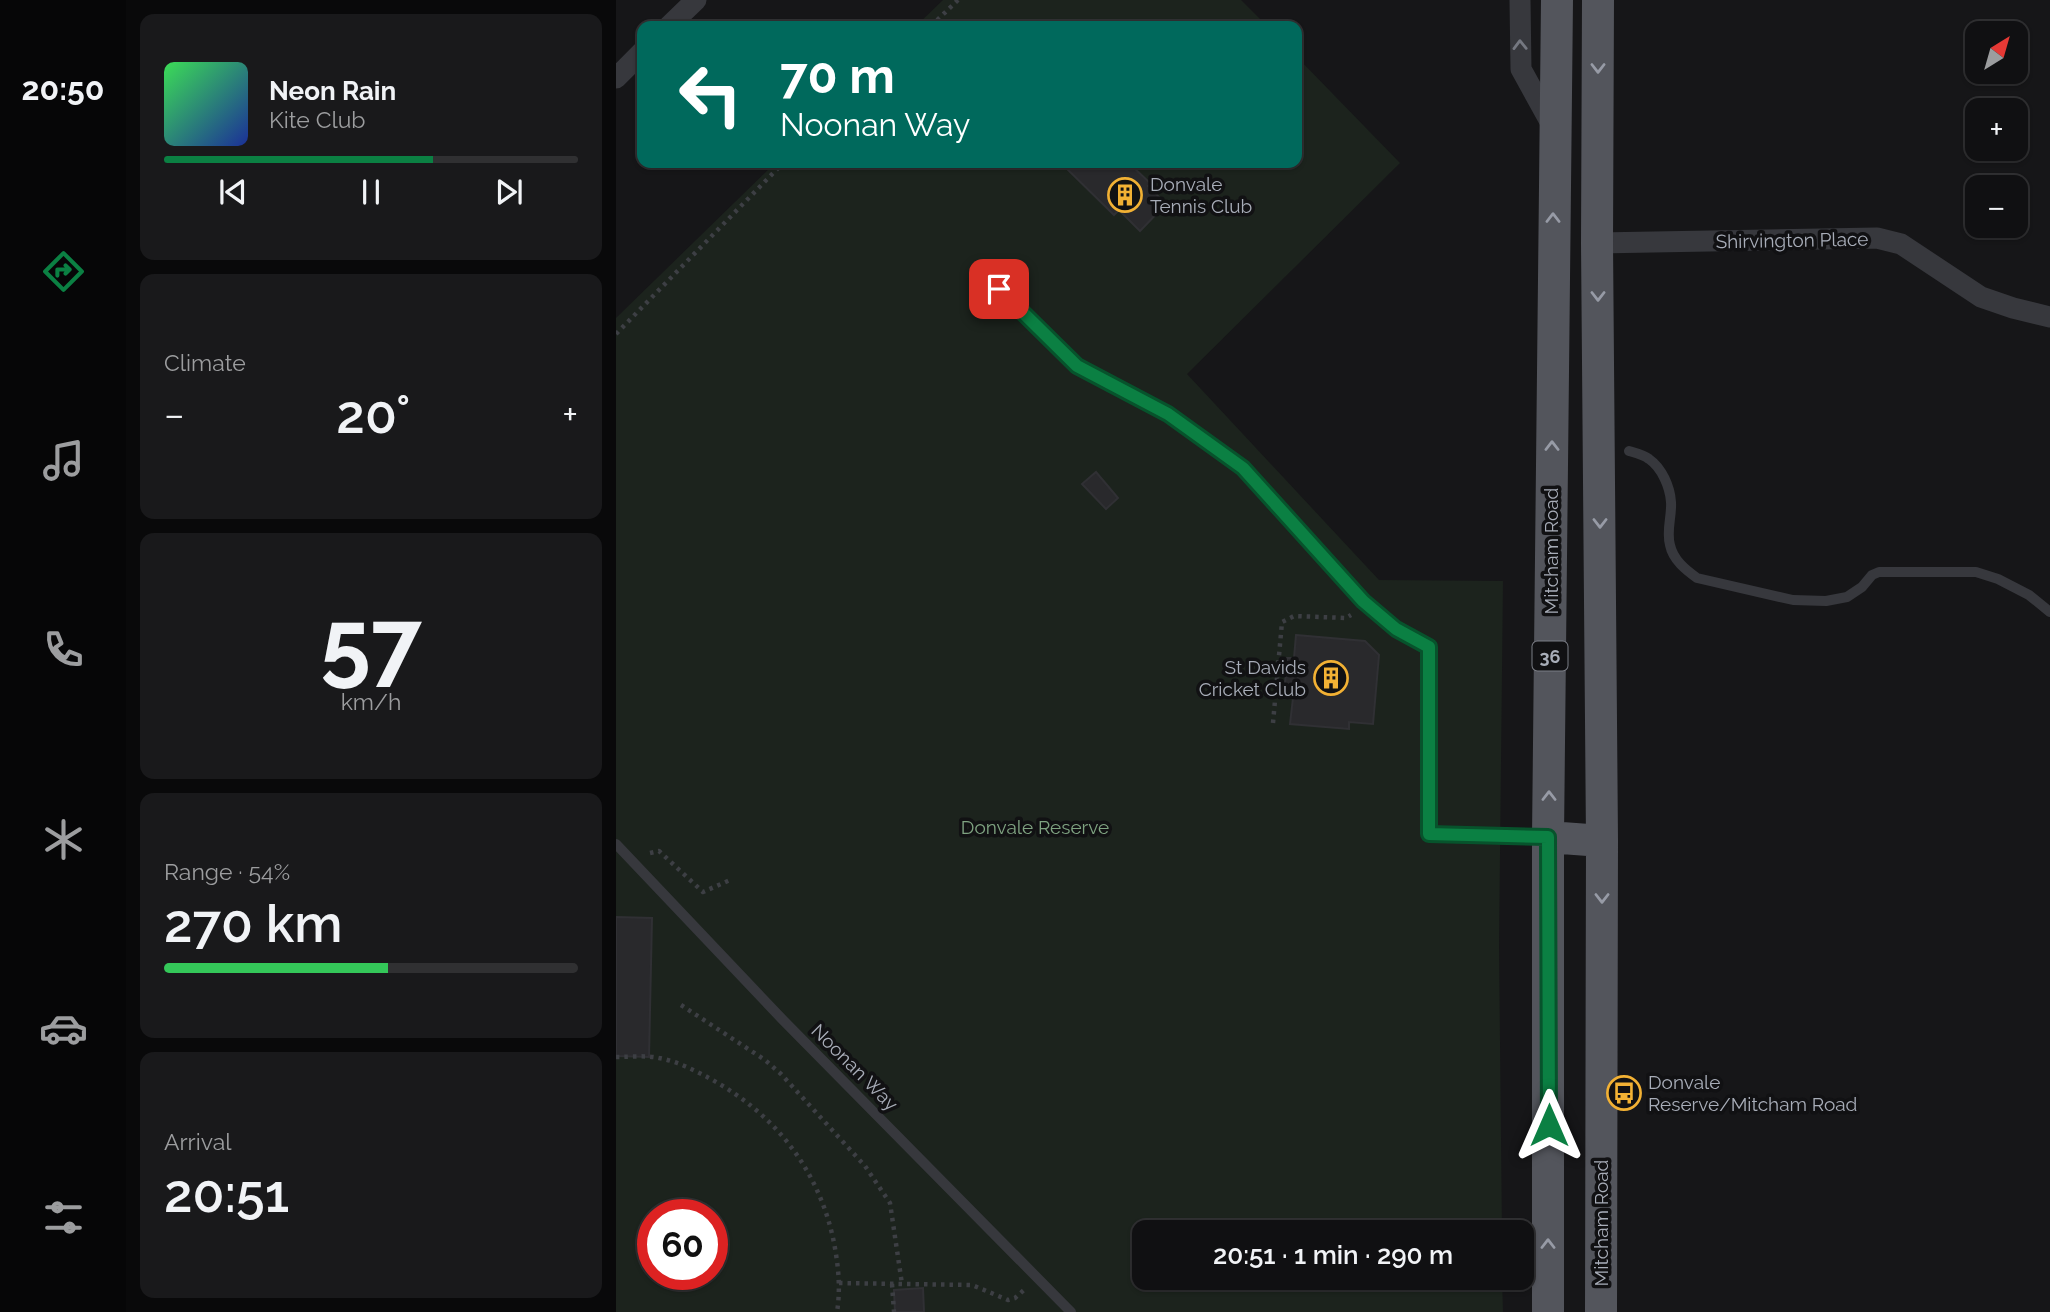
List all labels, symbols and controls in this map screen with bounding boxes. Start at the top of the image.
north arrow [1965,21,2028,84]
map controls [1965,21,2028,238]
one-way arrow [1513,39,1528,50]
text: 70 m [780,47,895,104]
icon: left [665,49,756,140]
one-way arrow [1590,63,1606,74]
text: 20:50 [22,70,104,107]
text: Neon Rain [269,76,396,106]
button: + [1965,98,2028,161]
text: Kite Club [269,106,366,133]
text: Noonan Way [780,106,970,143]
icon: previous [214,173,252,211]
icon: pause [352,173,390,211]
icon: next [490,173,528,211]
place label: Donvale Tennis Club [1150,173,1252,217]
button: − [1965,175,2028,238]
building icon: Donvale Tennis Club [1106,176,1144,214]
one-way arrow [1545,213,1561,223]
street label: Shirvington Place [1715,228,1869,252]
icon: directions [39,247,88,296]
pin [969,259,1029,319]
icon: arrive [980,270,1018,308]
one-way arrow [1590,291,1606,301]
text: Climate [164,349,246,376]
text: 20° [336,384,410,445]
text: − [164,392,184,437]
text: + [562,392,578,437]
icon: music [39,436,88,485]
one-way arrow [1544,440,1559,451]
street label: Mitcham Road [1540,488,1562,614]
one-way arrow [1592,518,1607,529]
text: 57 [320,589,422,696]
icon: phone [39,625,88,674]
road number: 36 [1532,642,1567,670]
place label: St Davids Cricket Club [1199,656,1306,700]
building icon: St Davids Cricket Club [1312,659,1350,697]
text: km/h [341,688,401,715]
one-way arrow [1541,790,1557,801]
icon: climate [39,815,88,864]
park label: Donvale Reserve [961,816,1109,838]
text: Range · 54% [164,858,290,885]
text: 270 km [164,893,343,954]
one-way arrow [1594,893,1610,903]
icon: car [39,1004,88,1053]
street label: Noonan Way [807,1019,903,1115]
place label: Donvale Reserve/Mitcham Road [1648,1071,1857,1115]
bus stop icon: Donvale Reserve/Mitcham Road [1605,1074,1643,1112]
position arrow [1512,1088,1586,1162]
text: Arrival [164,1128,231,1155]
street label: Mitcham Road [1590,1160,1612,1286]
text: 20:51 [164,1163,289,1224]
icon: filters [39,1193,88,1242]
speed limit sign: 60 [637,1199,728,1290]
one-way arrow [1540,1238,1556,1249]
text: 20:51 · 1 min · 290 m [1213,1240,1453,1270]

